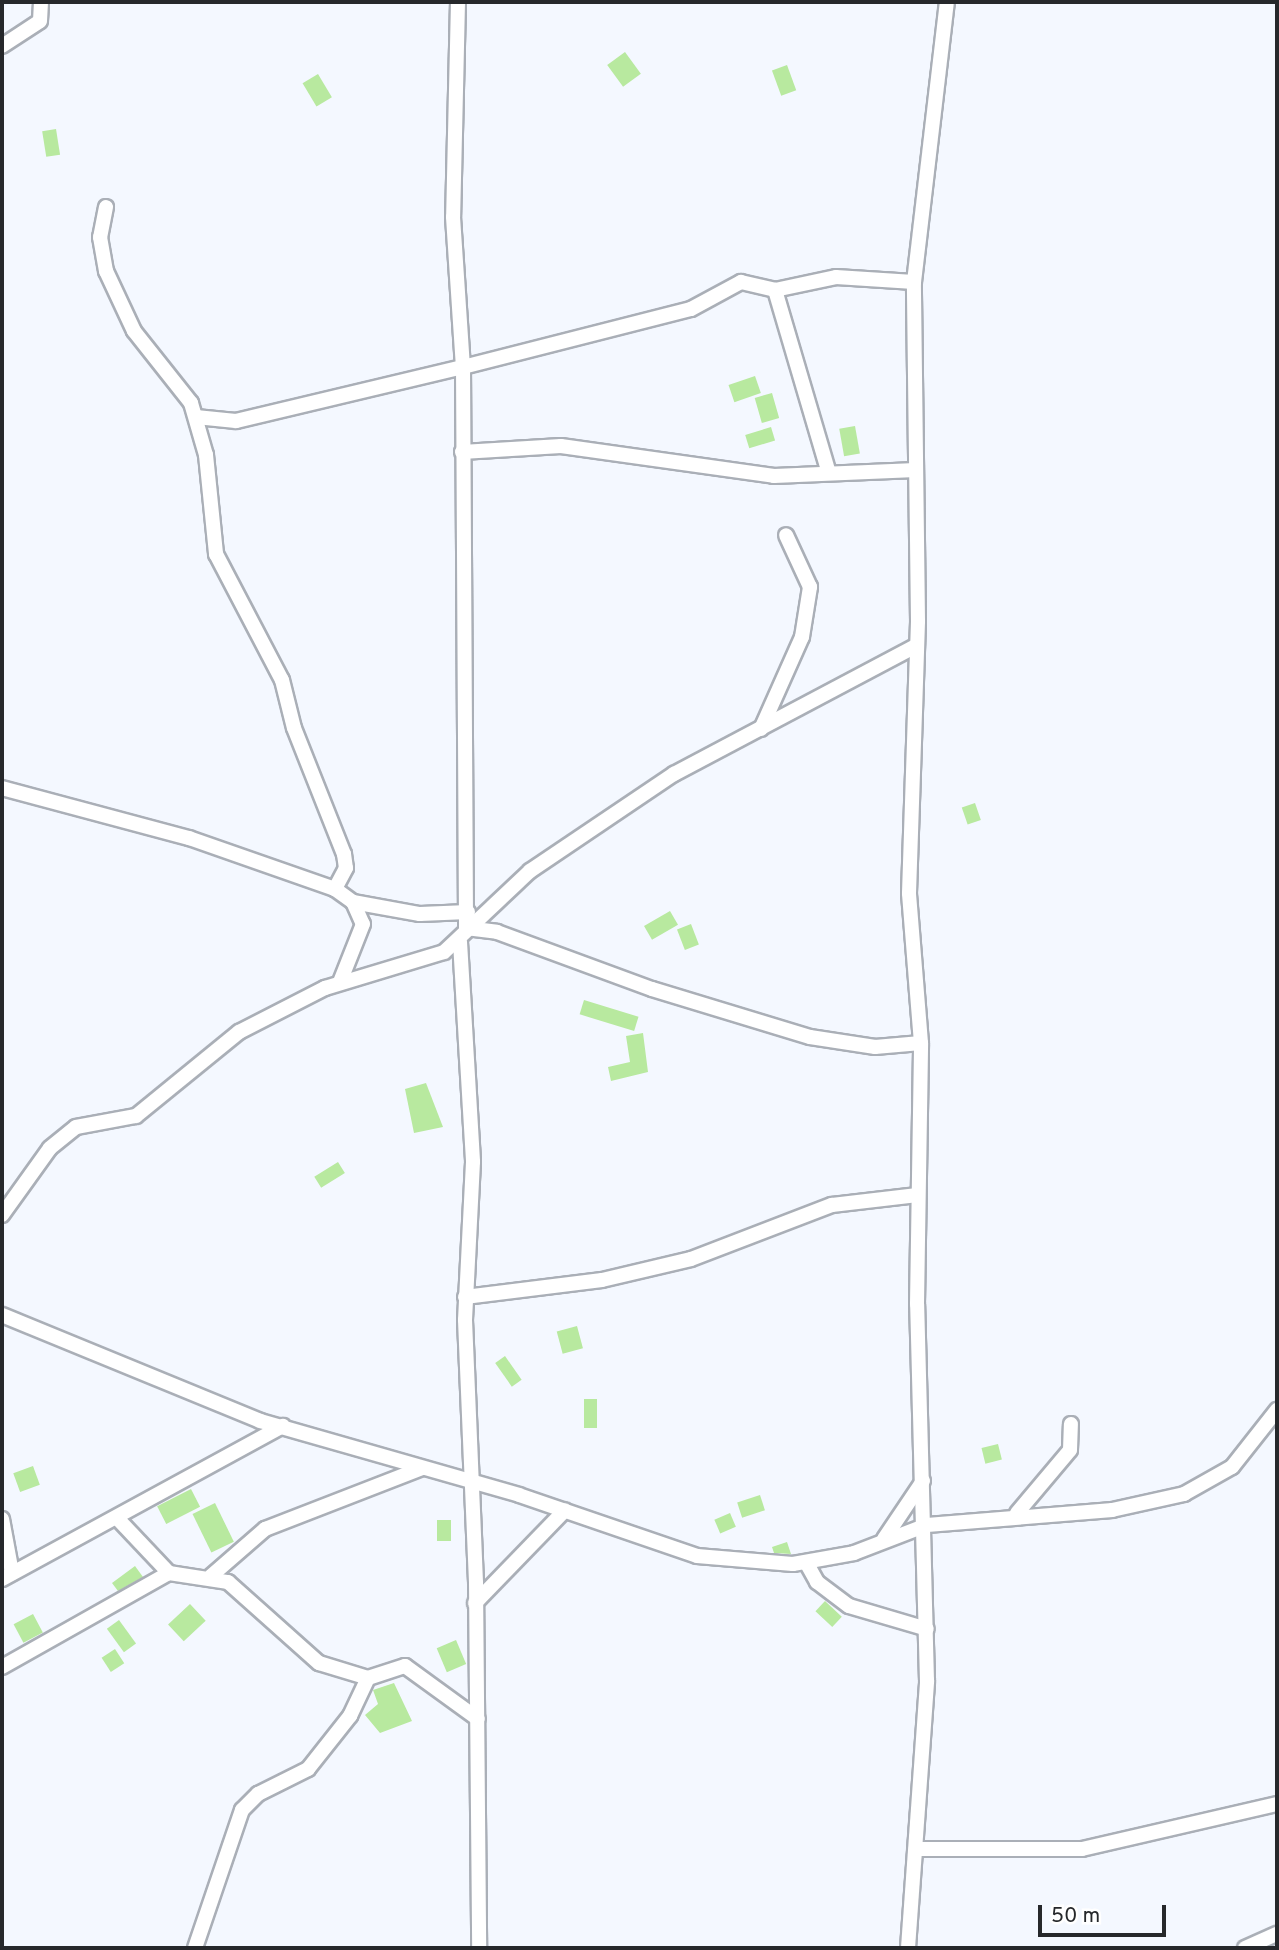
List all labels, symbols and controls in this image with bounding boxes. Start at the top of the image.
scale bar [1041,1890,1169,1934]
text: 50 m [1051,1903,1100,1930]

